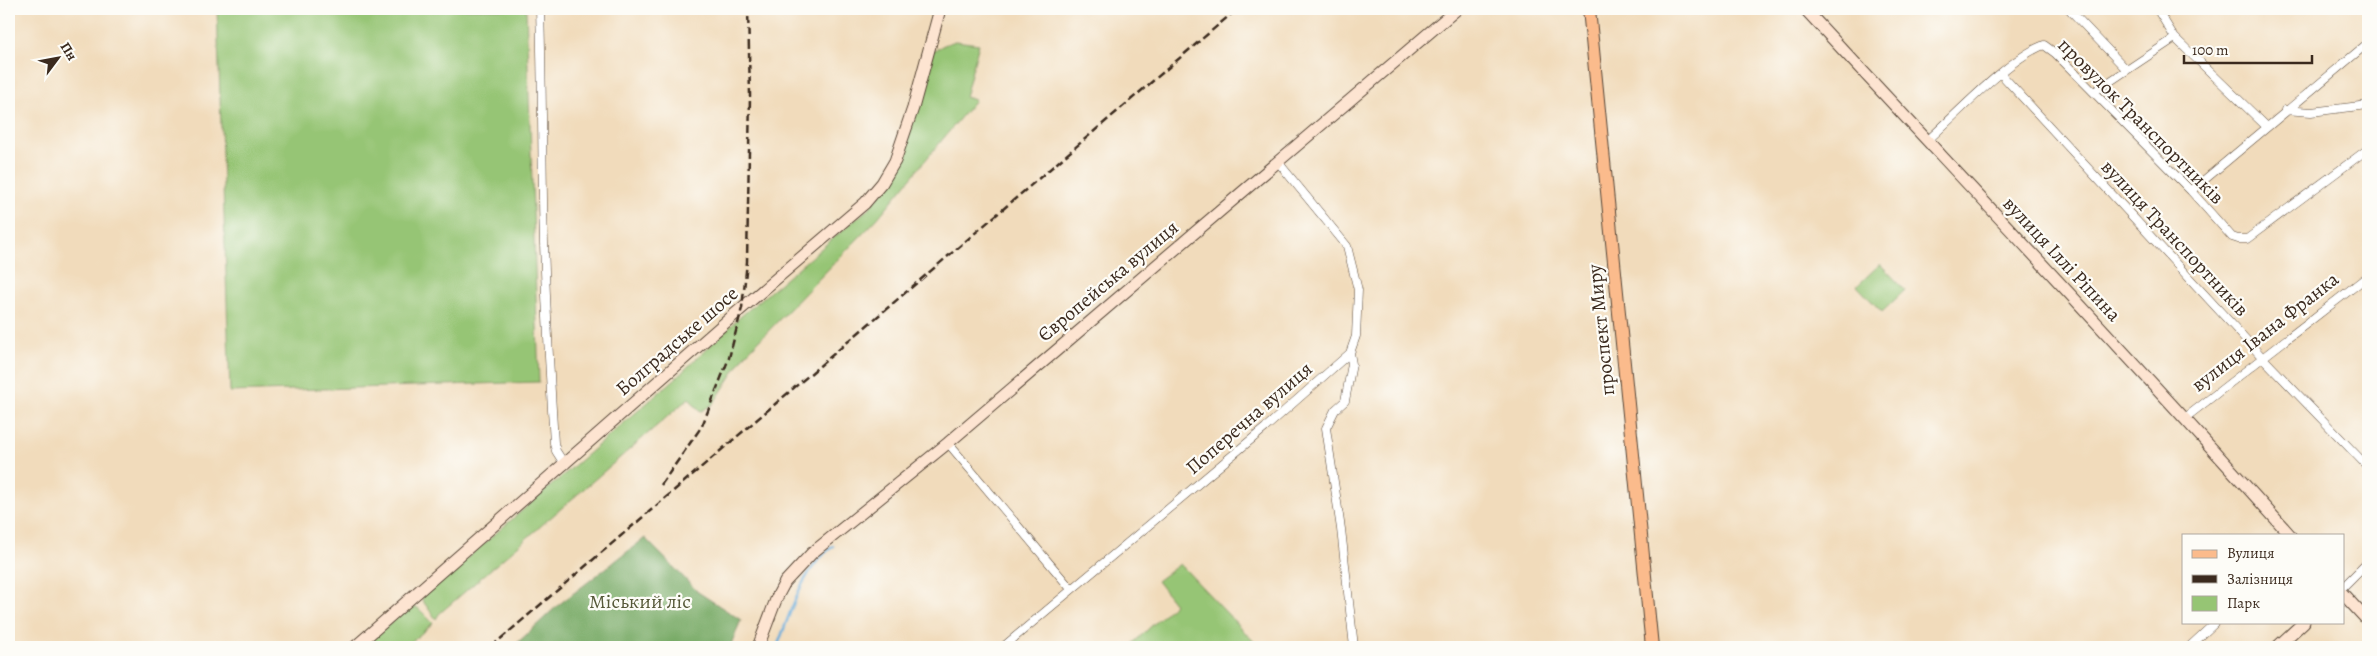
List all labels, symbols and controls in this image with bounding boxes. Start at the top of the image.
north arrow [32,32,82,82]
street label: провулок Транспортників [2052,32,2230,210]
scale bar [2184,32,2312,64]
text: Пн [56,39,82,64]
text: 100 m [2192,40,2229,60]
street label: вулиця Транспортників [2095,154,2255,322]
street label: вулиця Іллі Ріпина [1997,191,2128,328]
street label: Європейська вулиця [1032,214,1184,348]
street label: проспект Миру [1581,262,1621,397]
street label: вулиця Івана Франка [2186,265,2345,398]
street label: Болградське шосе [610,280,744,402]
street label: Поперечна вулиця [1180,356,1318,480]
legend [2182,534,2344,624]
text: Вулиця [2227,543,2274,563]
text: Залізниця [2227,569,2293,589]
park label: Міський ліс [589,588,691,615]
text: Парк [2227,593,2260,613]

